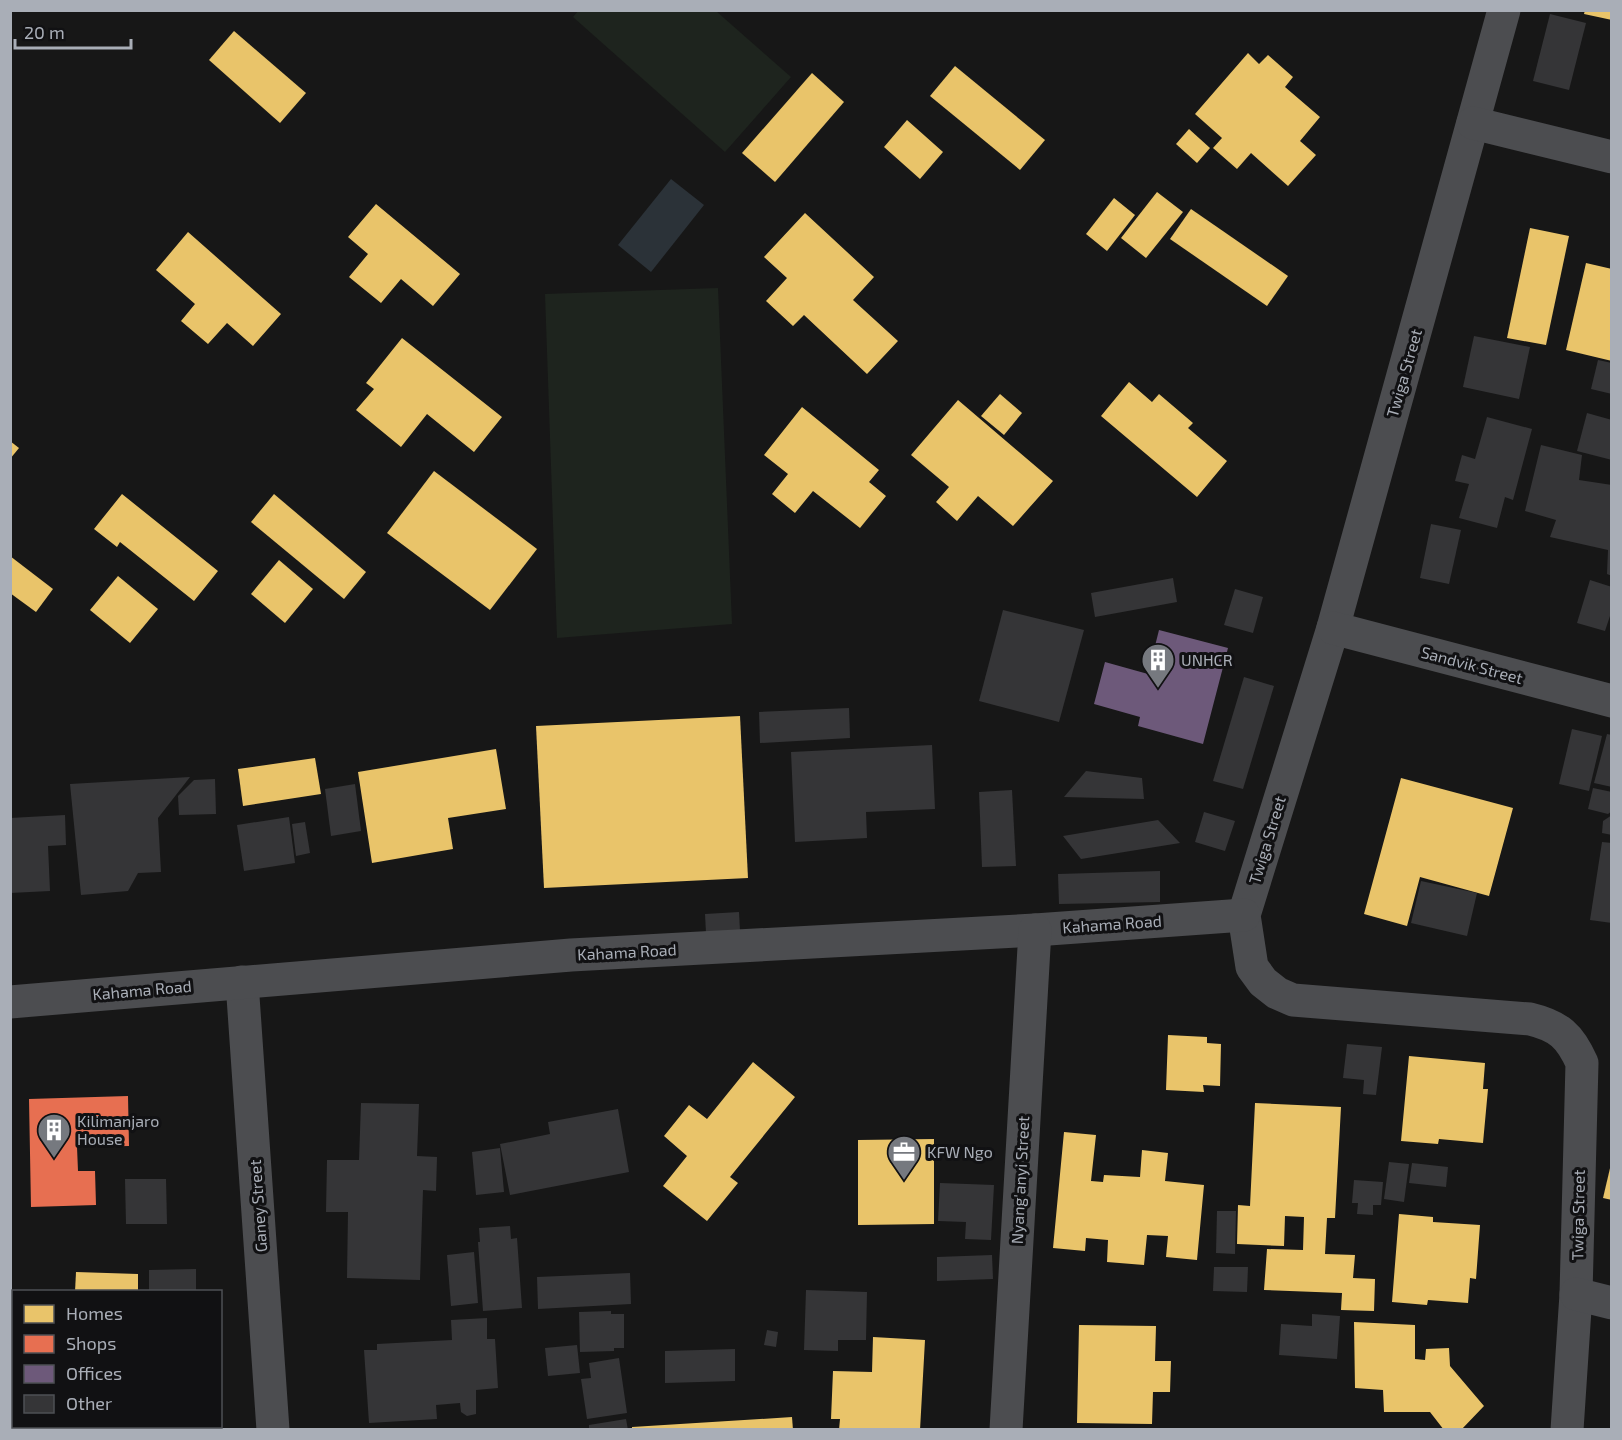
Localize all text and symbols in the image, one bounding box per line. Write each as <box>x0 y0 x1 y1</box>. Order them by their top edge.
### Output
scale bar <box>15 12 130 50</box>
text: 20 m <box>24 21 65 43</box>
street label: Twiga Street <box>1382 327 1425 419</box>
building icon: UNHCR <box>1140 642 1176 689</box>
street label: Sandvik Street <box>1419 642 1525 687</box>
place label: UNHCR <box>1181 650 1233 669</box>
street label: Twiga Street <box>1244 794 1289 886</box>
street label: Kahama Road <box>1062 911 1162 936</box>
street label: Kahama Road <box>577 939 677 964</box>
street label: Kahama Road <box>92 976 192 1003</box>
place label: Kilimanjaro House <box>77 1111 159 1148</box>
building icon: Kilimanjaro House <box>36 1112 72 1159</box>
street label: Nyang'anyi Street <box>1007 1115 1032 1245</box>
office icon: KFW Ngo <box>886 1134 922 1181</box>
place label: KFW Ngo <box>927 1142 993 1161</box>
street label: Ganey Street <box>245 1159 270 1253</box>
street label: Twiga Street <box>1567 1169 1588 1261</box>
legend <box>12 1290 222 1428</box>
text: Homes <box>66 1302 123 1324</box>
text: Shops <box>66 1332 116 1354</box>
text: Offices <box>66 1362 122 1384</box>
text: Other <box>66 1392 112 1414</box>

